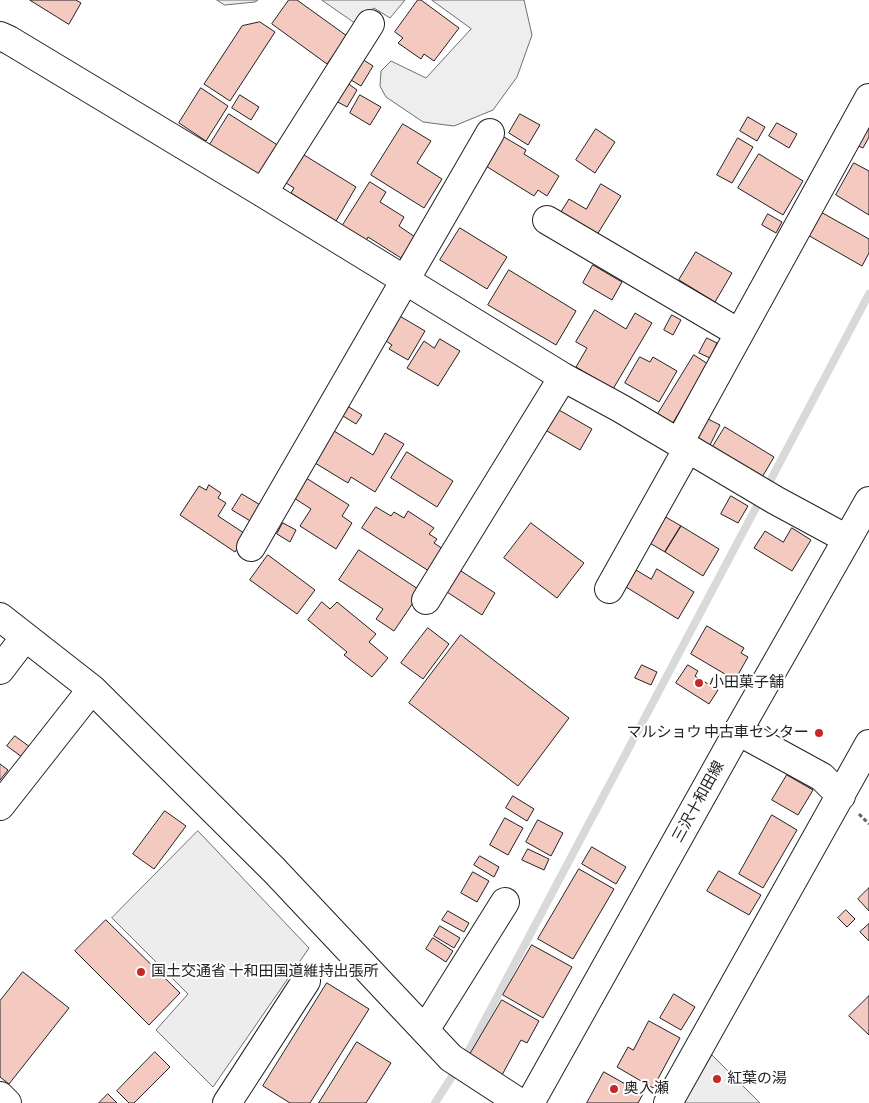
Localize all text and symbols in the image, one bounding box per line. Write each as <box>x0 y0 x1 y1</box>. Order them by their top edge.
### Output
place label: 小田菓子舗 <box>709 674 784 692</box>
marker: 小田菓子舗 <box>693 677 705 689</box>
place label: マルショウ 中古車センター <box>627 724 809 742</box>
marker: マルショウ 中古車センター <box>813 727 825 739</box>
street label: 三沢十和田線 <box>669 758 729 846</box>
place label: 国土交通省 十和田国道維持出張所 <box>151 963 378 981</box>
marker: 国土交通省 十和田国道維持出張所 <box>135 966 147 978</box>
place label: 紅葉の湯 <box>727 1070 787 1088</box>
marker: 紅葉の湯 <box>711 1073 723 1085</box>
place label: 奥入瀬 <box>624 1080 669 1098</box>
marker: 奥入瀬 <box>608 1083 620 1095</box>

